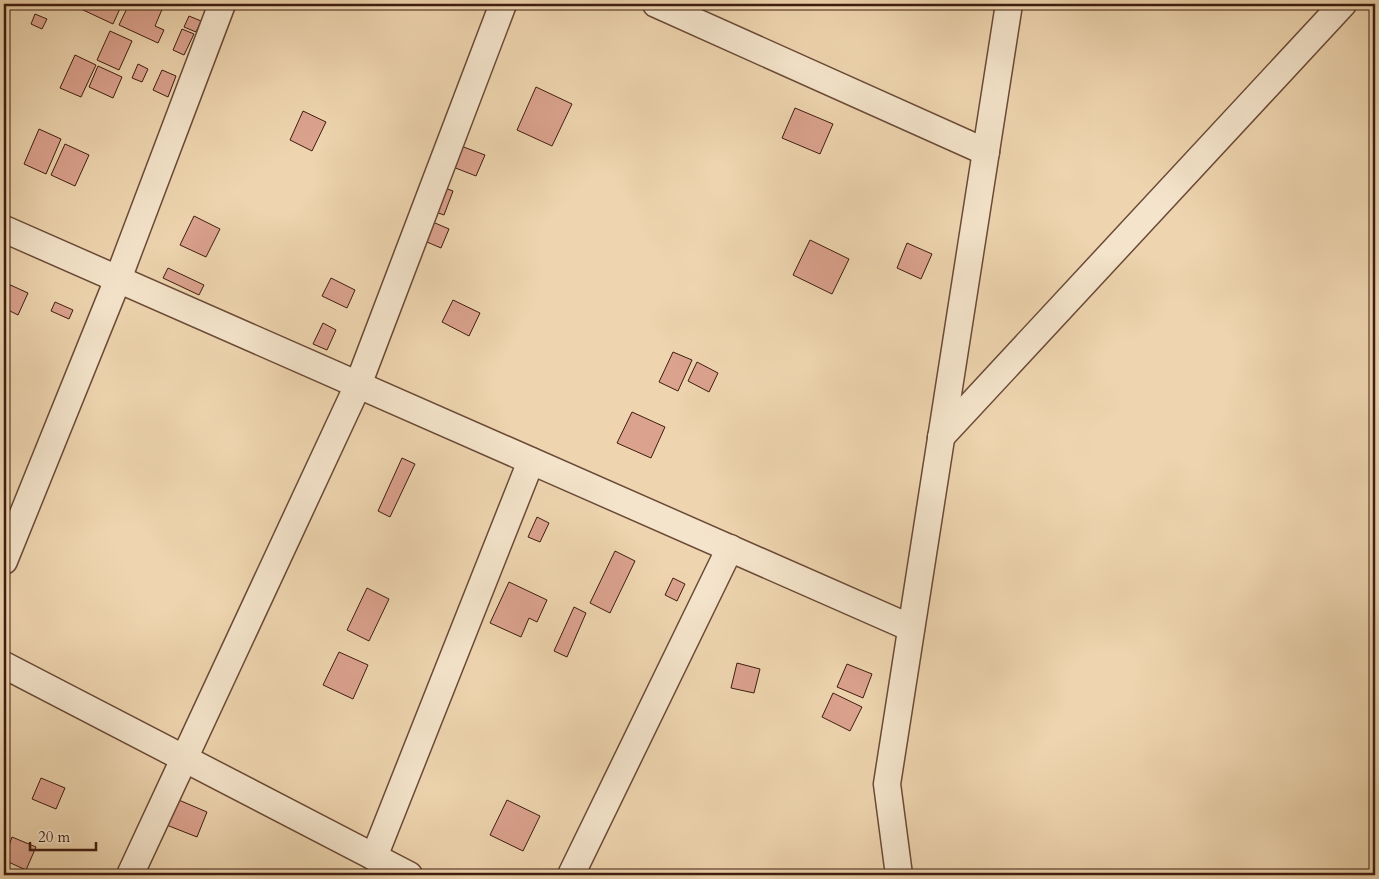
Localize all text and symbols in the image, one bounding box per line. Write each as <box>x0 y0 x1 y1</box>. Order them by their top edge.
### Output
scale bar <box>30 819 96 851</box>
text: 20 m <box>38 827 70 847</box>

